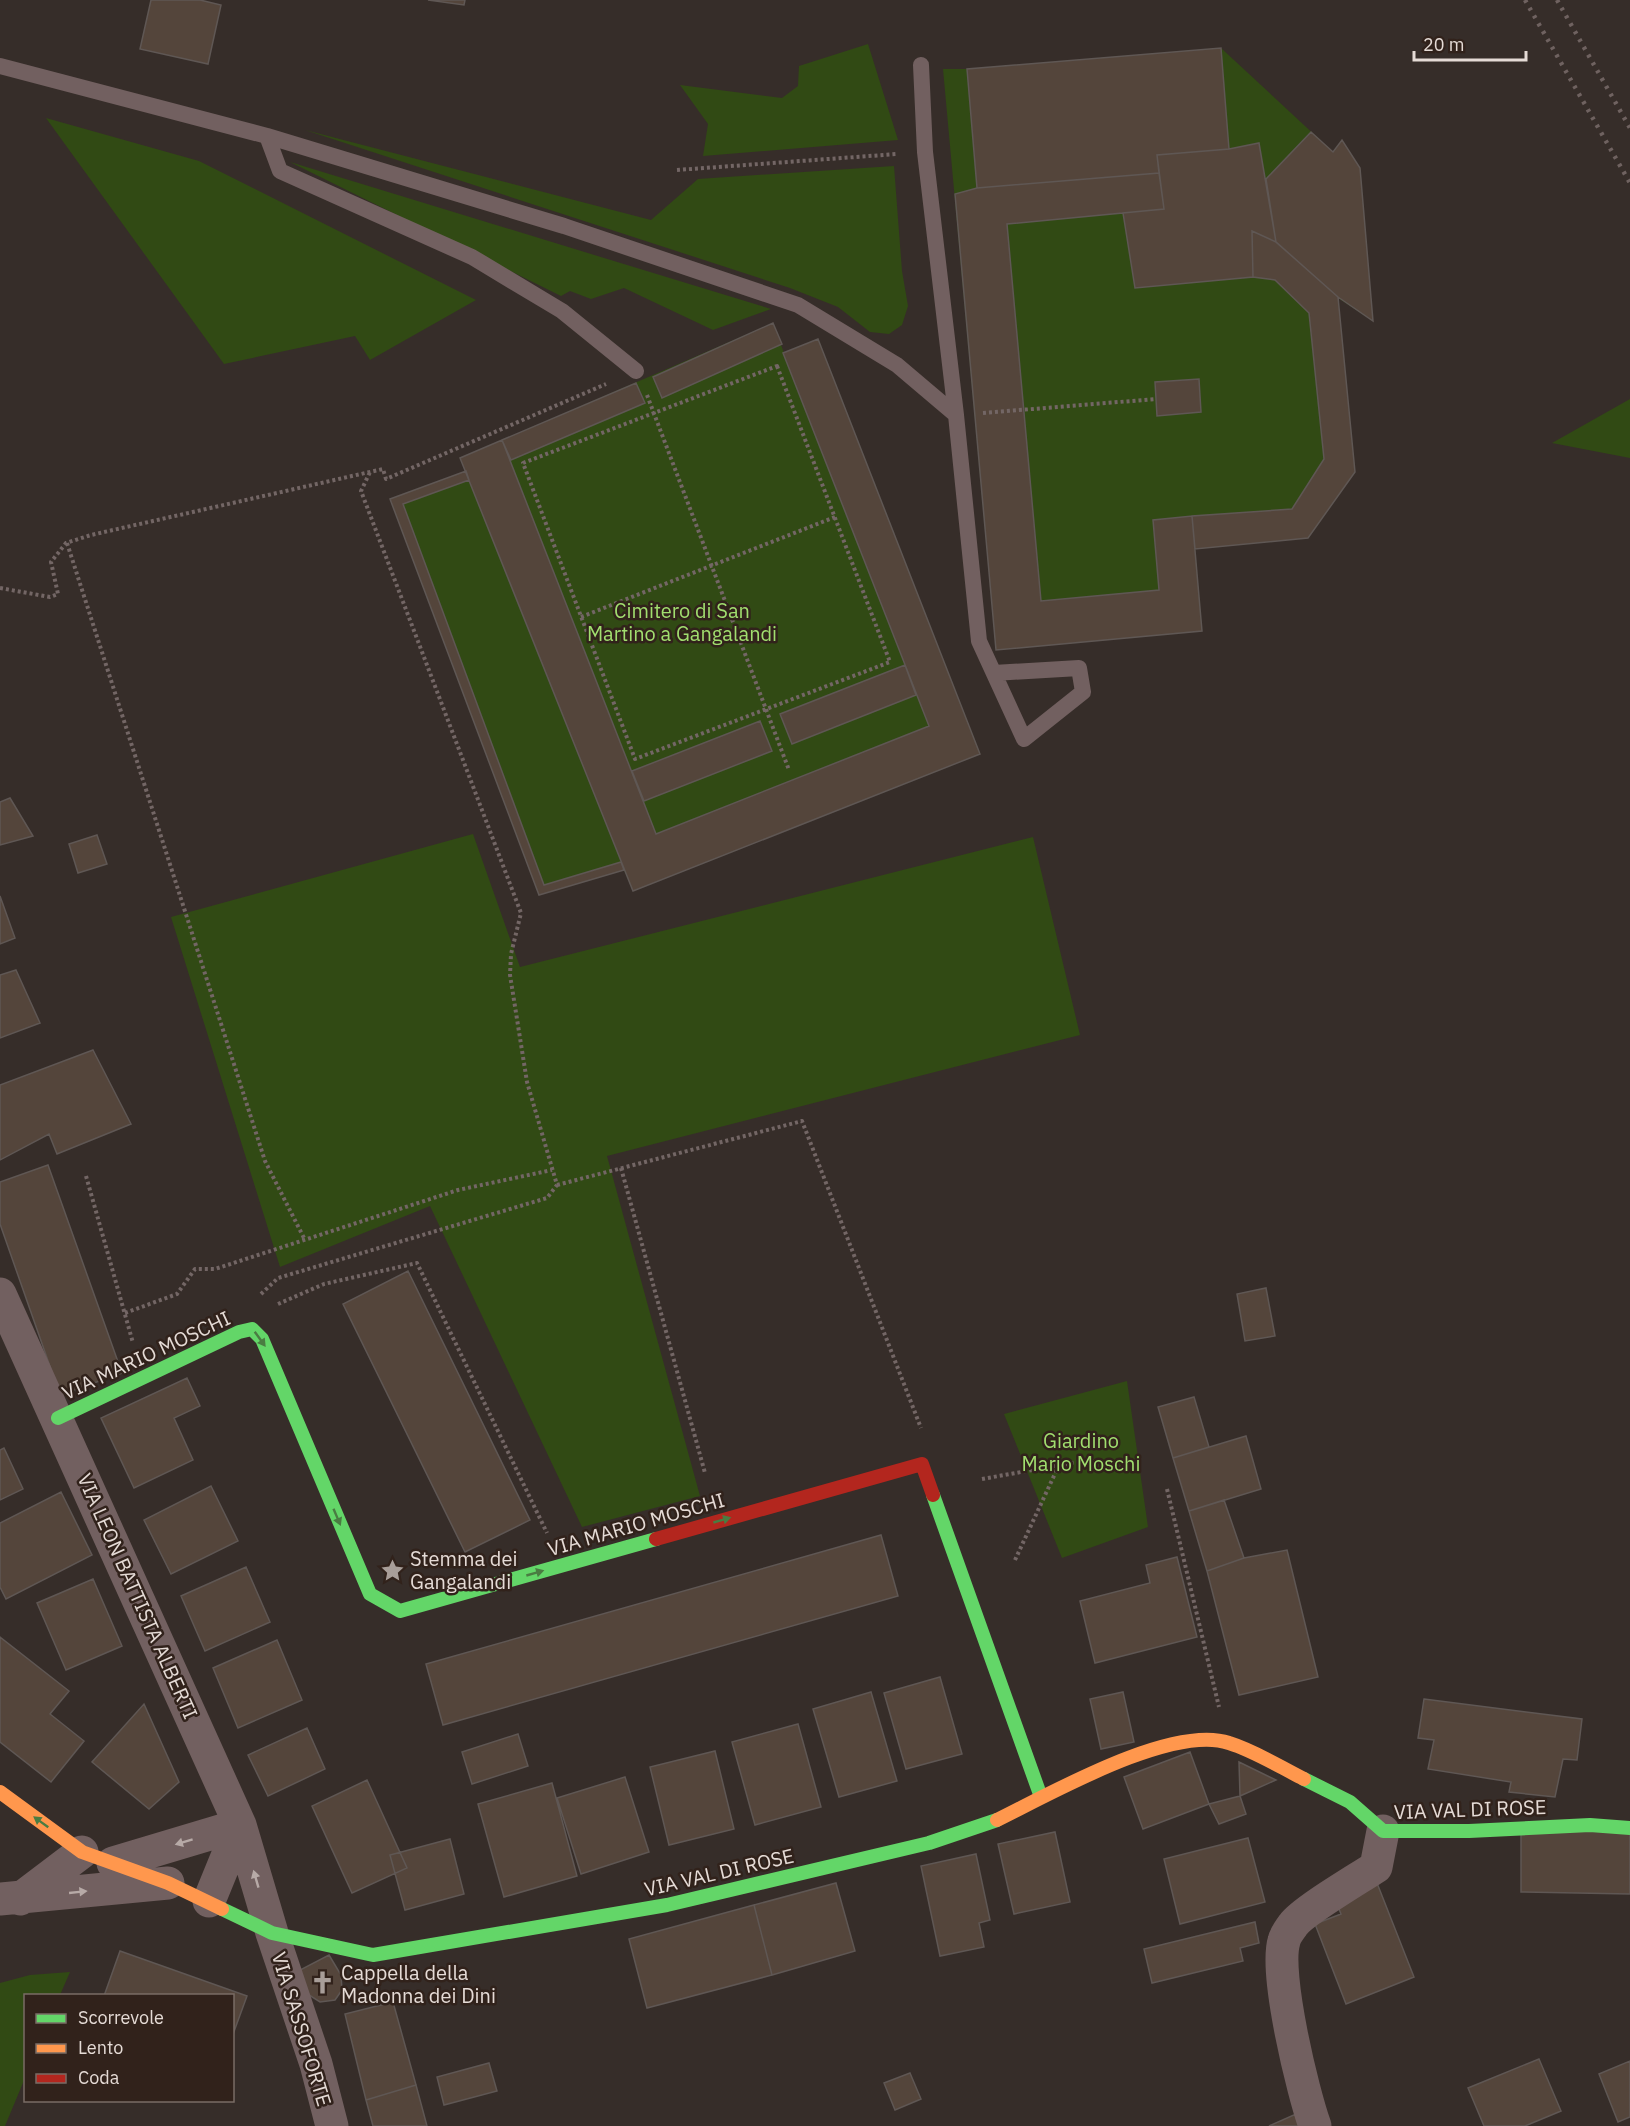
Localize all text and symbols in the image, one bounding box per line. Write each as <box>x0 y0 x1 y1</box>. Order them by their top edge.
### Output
scale bar <box>1414 24 1526 62</box>
text: 20 m <box>1423 33 1465 56</box>
park label: Cimitero di San Martino a Gangalandi <box>587 597 777 647</box>
street label: VIA MARIO MOSCHI <box>57 1304 235 1406</box>
one-way arrow <box>254 1331 266 1347</box>
park label: Giardino Mario Moschi <box>1022 1427 1140 1477</box>
street label: VIA LEON BATTISTA ALBERTI <box>72 1469 204 1723</box>
street label: VIA MARIO MOSCHI <box>544 1486 728 1562</box>
one-way arrow <box>332 1509 342 1527</box>
one-way arrow <box>713 1515 731 1524</box>
place label: Stemma dei Gangalandi <box>410 1545 517 1595</box>
place icon: Stemma dei Gangalandi <box>379 1557 405 1583</box>
one-way arrow <box>526 1568 544 1577</box>
street label: VIA VAL DI ROSE <box>1393 1793 1547 1825</box>
one-way arrow <box>34 1816 50 1828</box>
one-way arrow <box>175 1838 193 1847</box>
street label: VIA VAL DI ROSE <box>642 1842 796 1902</box>
one-way arrow <box>251 1870 260 1888</box>
one-way arrow <box>69 1888 88 1897</box>
street label: VIA SASSOFORTE <box>266 1949 338 2109</box>
place label: Cappella della Madonna dei Dini <box>341 1959 496 2009</box>
church icon: Cappella della Madonna dei Dini <box>310 1970 336 1996</box>
legend <box>24 1994 234 2102</box>
text: Scorrevole <box>78 2006 164 2029</box>
text: Lento <box>78 2036 123 2059</box>
text: Coda <box>78 2066 120 2089</box>

